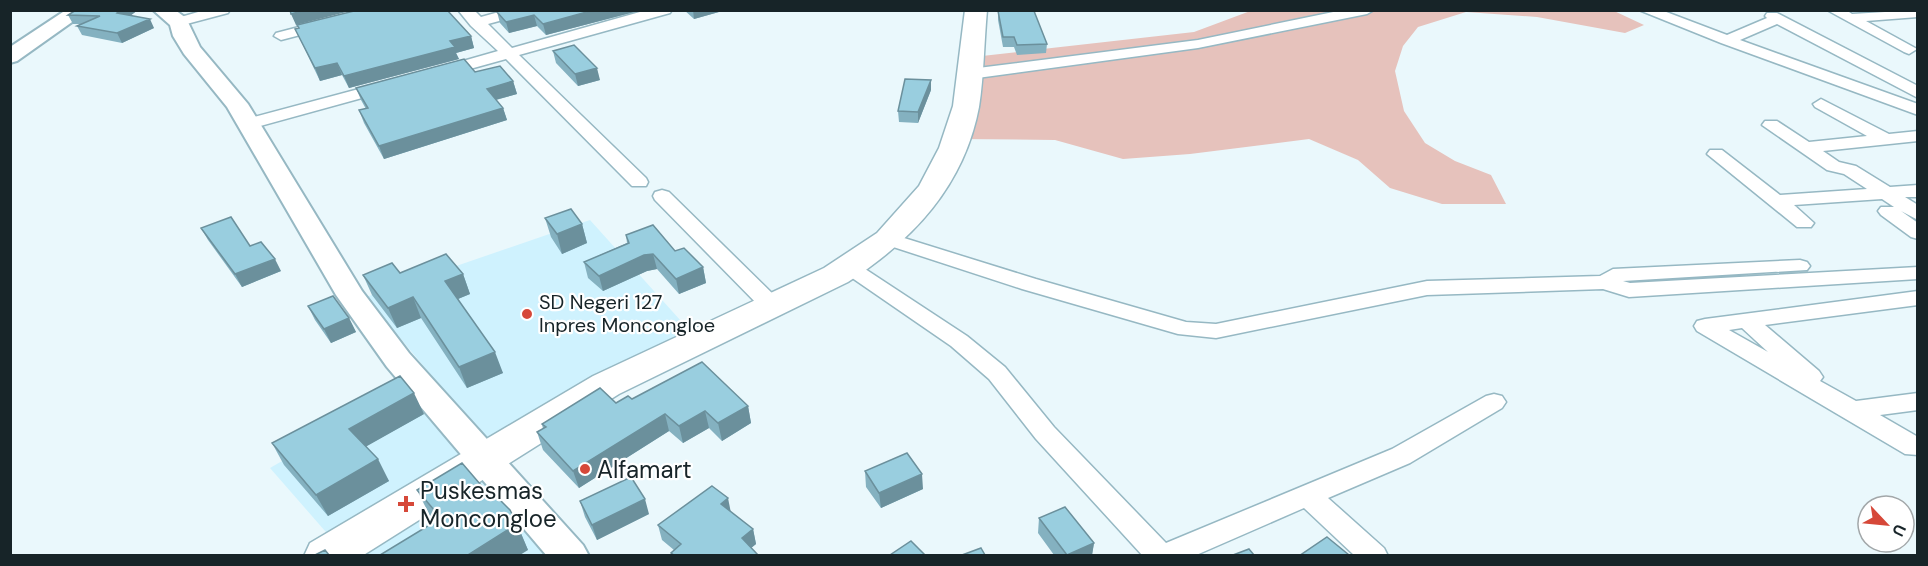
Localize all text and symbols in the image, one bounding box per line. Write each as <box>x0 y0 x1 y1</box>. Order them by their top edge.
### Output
place label: SD Negeri 127 Inpres Moncongloe <box>539 289 715 338</box>
marker: SD Negeri 127 Inpres Moncongloe <box>520 307 534 321</box>
place label: Alfamart <box>597 454 692 485</box>
marker: Alfamart <box>578 462 592 476</box>
place label: Puskesmas Moncongloe <box>420 475 557 534</box>
north arrow <box>1856 494 1916 554</box>
marker: Puskesmas Moncongloe <box>397 495 415 513</box>
text: U <box>1887 521 1911 540</box>

